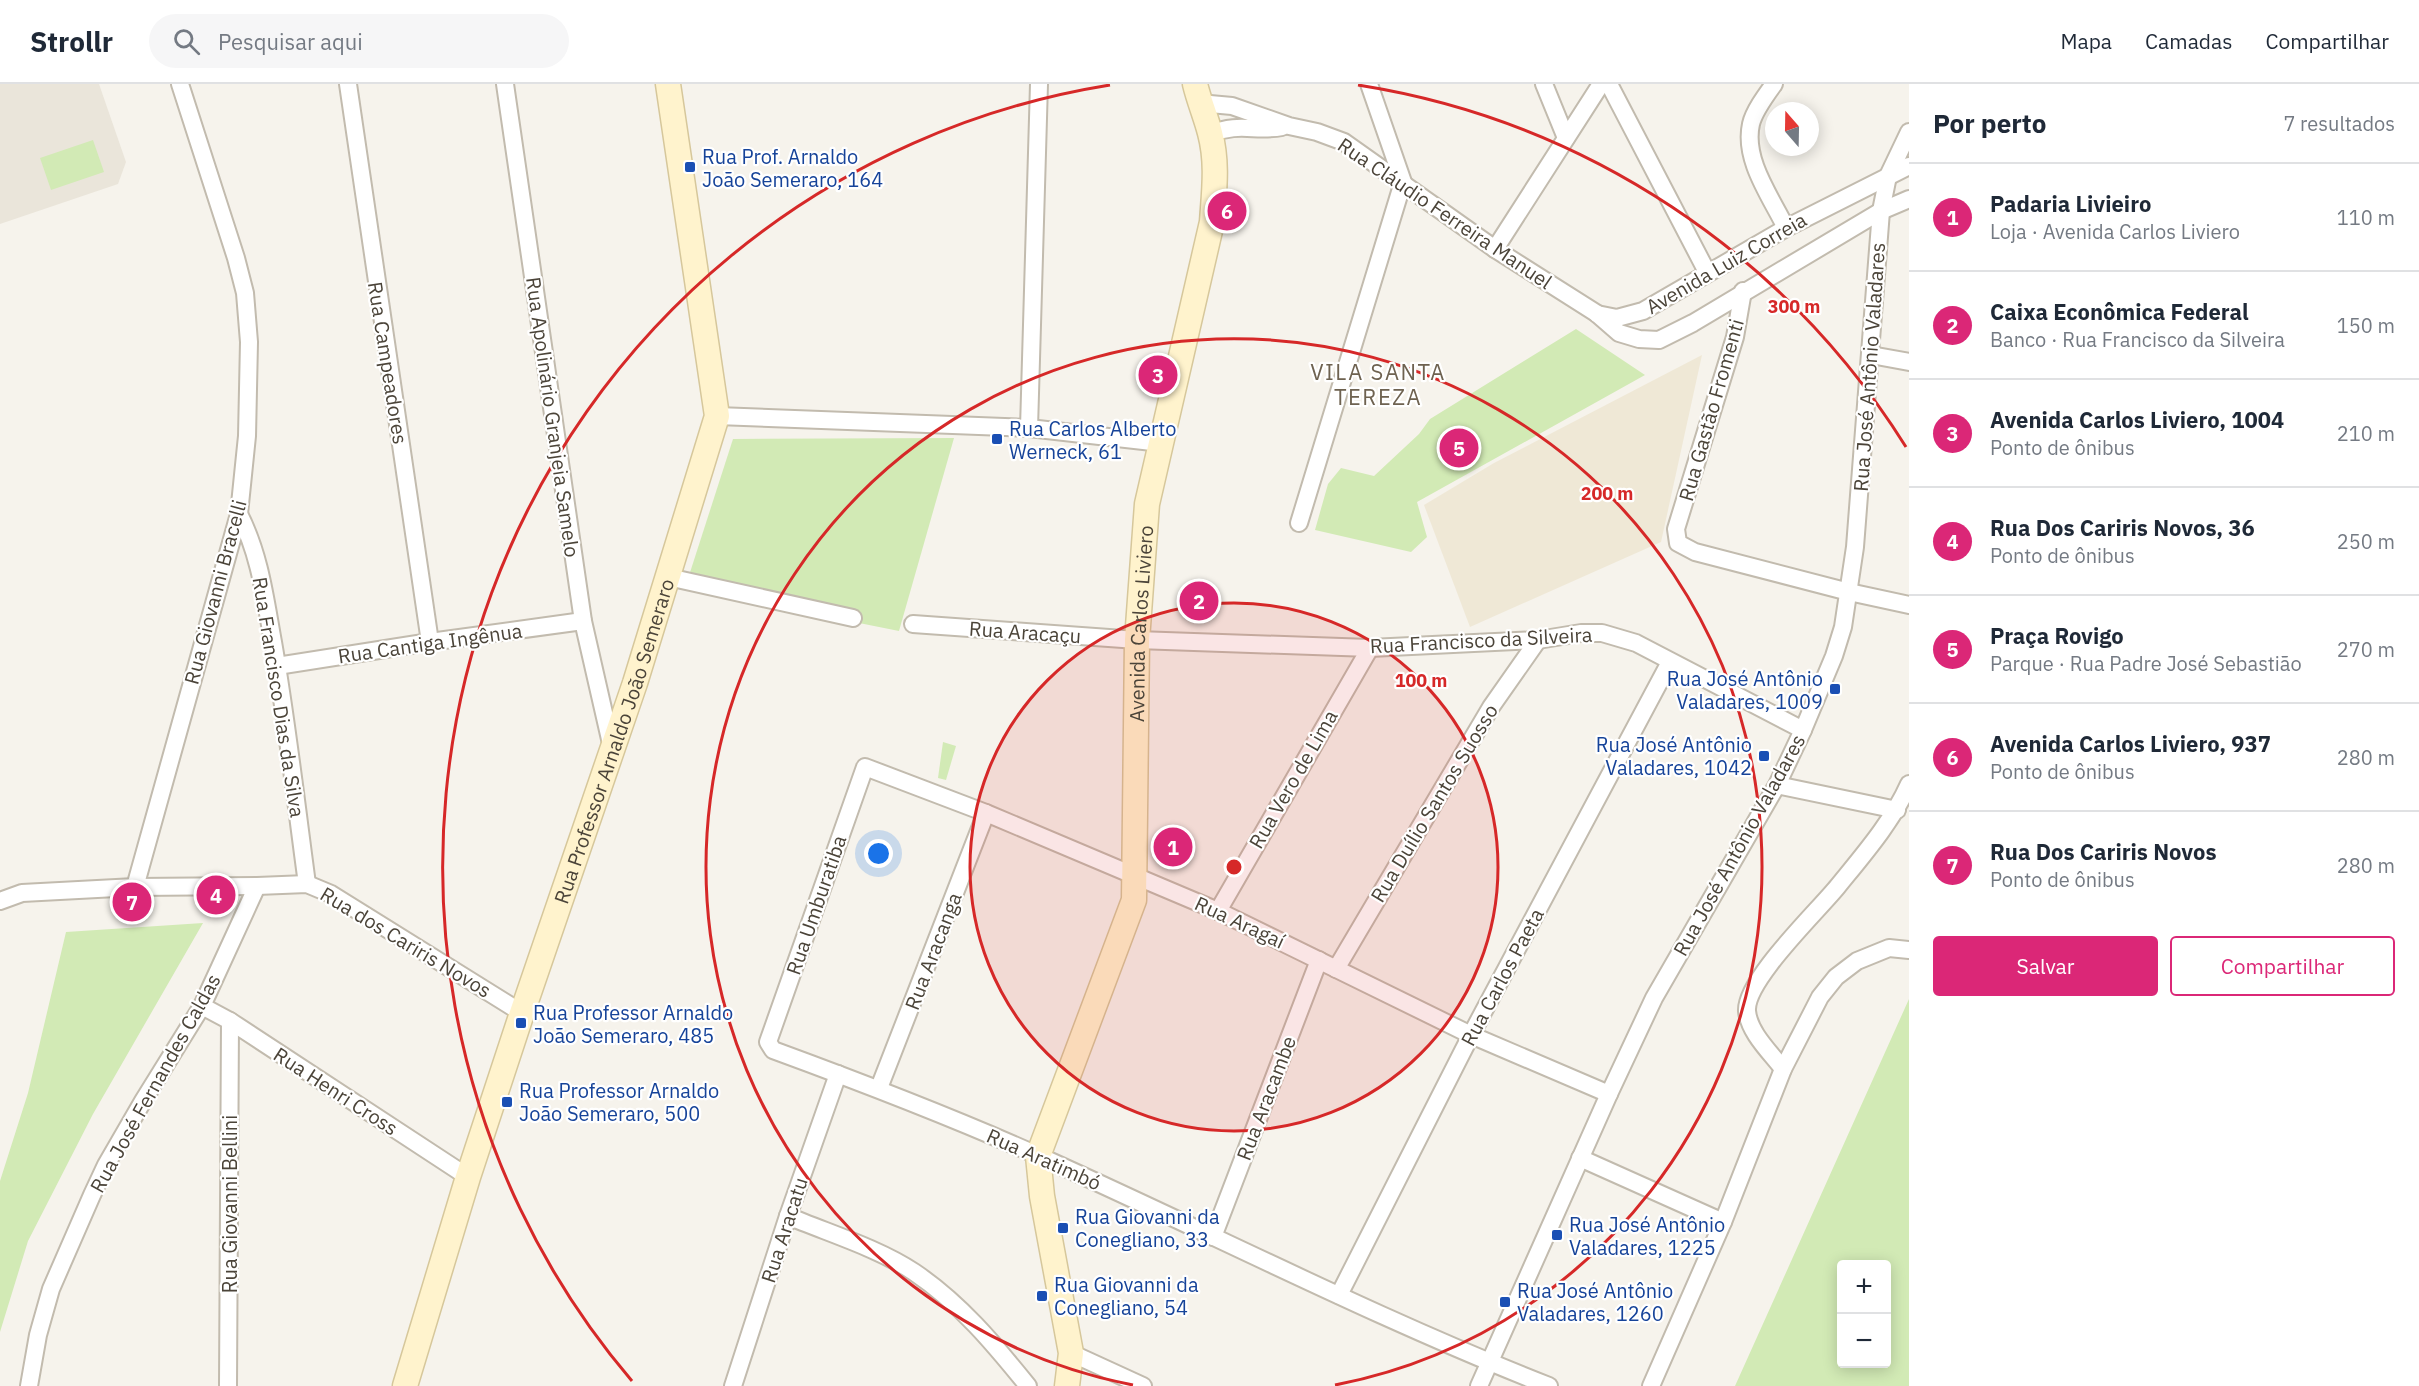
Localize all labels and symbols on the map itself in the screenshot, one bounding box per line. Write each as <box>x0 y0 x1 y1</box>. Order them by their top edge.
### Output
north arrow <box>1765 102 1819 156</box>
street label: Rua Cláudio Ferreira Manuel <box>1333 131 1557 295</box>
place label: Rua Prof. Arnaldo João Semeraro, 164 <box>702 143 883 193</box>
marker: Rua Prof. Arnaldo João Semeraro, 164 <box>683 160 697 174</box>
pin: 6 <box>1208 188 1246 234</box>
street label: Avenida Luiz Correia <box>1641 206 1812 320</box>
street label: Rua José Antônio Valadares <box>1847 242 1891 492</box>
street label: Rua Apolinário Granjeia Samelo <box>520 275 586 559</box>
street label: Rua Campeadores <box>362 280 414 446</box>
text: 300 m <box>1768 295 1820 318</box>
street label: Rua Gastão Fromenti <box>1672 316 1750 504</box>
pin: 3 <box>1138 352 1178 398</box>
district label: VILA SANTA TEREZA <box>1310 357 1446 411</box>
place label: Rua Carlos Alberto Werneck, 61 <box>1009 415 1177 465</box>
pin: 5 <box>1440 426 1478 470</box>
marker: Rua Carlos Alberto Werneck, 61 <box>990 432 1004 446</box>
text: 200 m <box>1581 482 1633 505</box>
street label: Rua Giovanni Bracelli <box>177 497 253 687</box>
street label: Avenida Carlos Liviero <box>1123 524 1159 722</box>
street label: Rua Francisco Dias da Silva <box>247 575 311 819</box>
street label: Rua Professor Arnaldo João Semeraro <box>547 575 680 907</box>
pin: 2 <box>1180 578 1218 624</box>
street label: Rua Aracaçu <box>968 615 1082 649</box>
street label: Rua Cantiga Ingênua <box>336 617 524 669</box>
street label: Rua Francisco da Silveira <box>1369 621 1593 659</box>
place label: Rua José Antônio Valadares, 1009 <box>1667 665 1823 715</box>
text: 100 m <box>1395 669 1447 692</box>
marker: Rua José Antônio Valadares, 1009 <box>1828 682 1842 696</box>
street label: Rua Duílio Santos Suosso <box>1364 699 1504 907</box>
street label: Rua Vero de Lima <box>1242 705 1344 853</box>
street label: Rua José Antônio Valadares <box>1667 729 1811 961</box>
place label: Rua José Antônio Valadares, 1042 <box>1596 731 1752 781</box>
marker: Rua José Antônio Valadares, 1042 <box>1757 749 1771 763</box>
pin: 1 <box>1154 824 1192 870</box>
street label: Rua Umburatiba <box>780 831 853 978</box>
your location <box>864 839 893 868</box>
centre of rings <box>1224 857 1244 877</box>
pin: 4 <box>196 872 236 918</box>
pin: 7 <box>112 880 152 924</box>
street label: Rua dos Cariris Novos <box>316 880 496 1004</box>
street label: Rua Aracanga <box>898 888 968 1014</box>
street label: Rua Aragaí <box>1191 889 1289 955</box>
street label: Rua Carlos Paeta <box>1454 903 1550 1051</box>
street label: Rua José Fernandes Caldas <box>83 969 227 1197</box>
place label: Rua Professor Arnaldo João Semeraro, 485 <box>533 999 733 1049</box>
marker: Rua Professor Arnaldo João Semeraro, 485 <box>514 1016 528 1030</box>
street label: Rua Aracambe <box>1230 1032 1302 1164</box>
street label: Rua Henri Cross <box>269 1041 403 1141</box>
place label: Rua Professor Arnaldo João Semeraro, 500 <box>519 1077 719 1127</box>
marker: Rua Professor Arnaldo João Semeraro, 500 <box>500 1095 514 1109</box>
street label: Rua Giovanni Bellini <box>216 1115 243 1293</box>
street label: Rua Aratimbó <box>983 1122 1105 1196</box>
street label: Rua Aracatu <box>754 1174 814 1286</box>
place label: Rua Giovanni da Conegliano, 33 <box>1075 1203 1220 1253</box>
place label: Rua José Antônio Valadares, 1225 <box>1569 1211 1725 1261</box>
marker: Rua Giovanni da Conegliano, 33 <box>1056 1221 1070 1235</box>
marker: Rua José Antônio Valadares, 1225 <box>1550 1228 1564 1242</box>
place label: Rua Giovanni da Conegliano, 54 <box>1054 1271 1199 1321</box>
place label: Rua José Antônio Valadares, 1260 <box>1517 1277 1673 1327</box>
marker: Rua Giovanni da Conegliano, 54 <box>1035 1289 1049 1303</box>
marker: Rua José Antônio Valadares, 1260 <box>1498 1295 1512 1309</box>

